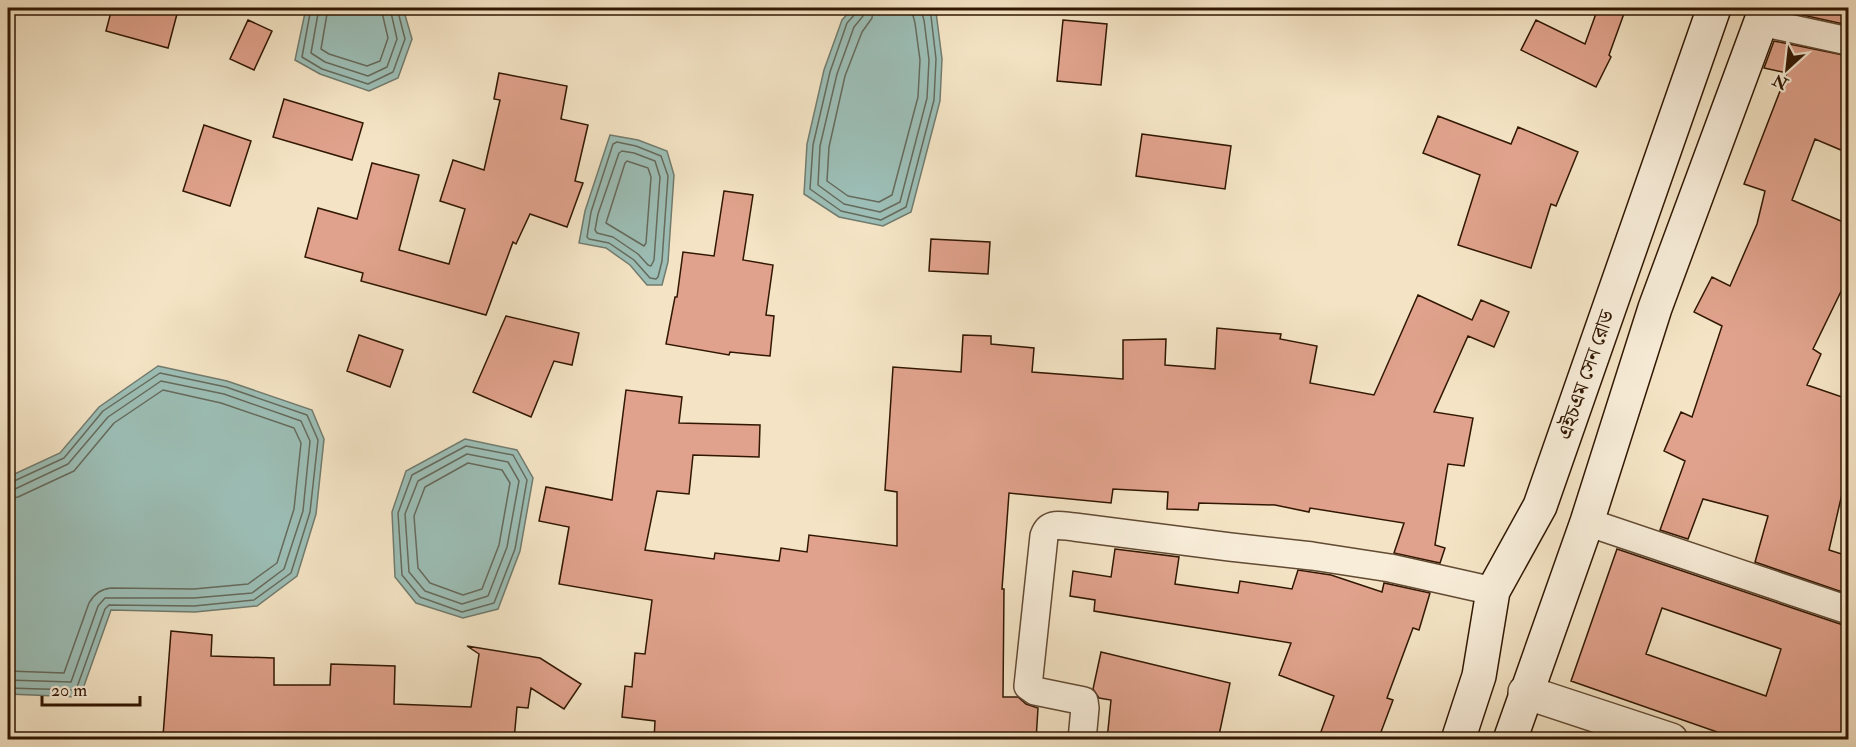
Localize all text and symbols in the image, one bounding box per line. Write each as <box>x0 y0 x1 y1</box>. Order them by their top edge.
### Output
north arrow <box>1757 39 1817 99</box>
text: N <box>1769 69 1792 94</box>
street label: এইচএম সেন রোড <box>1551 306 1621 443</box>
scale bar <box>42 669 140 707</box>
text: 20 m <box>51 679 87 702</box>

